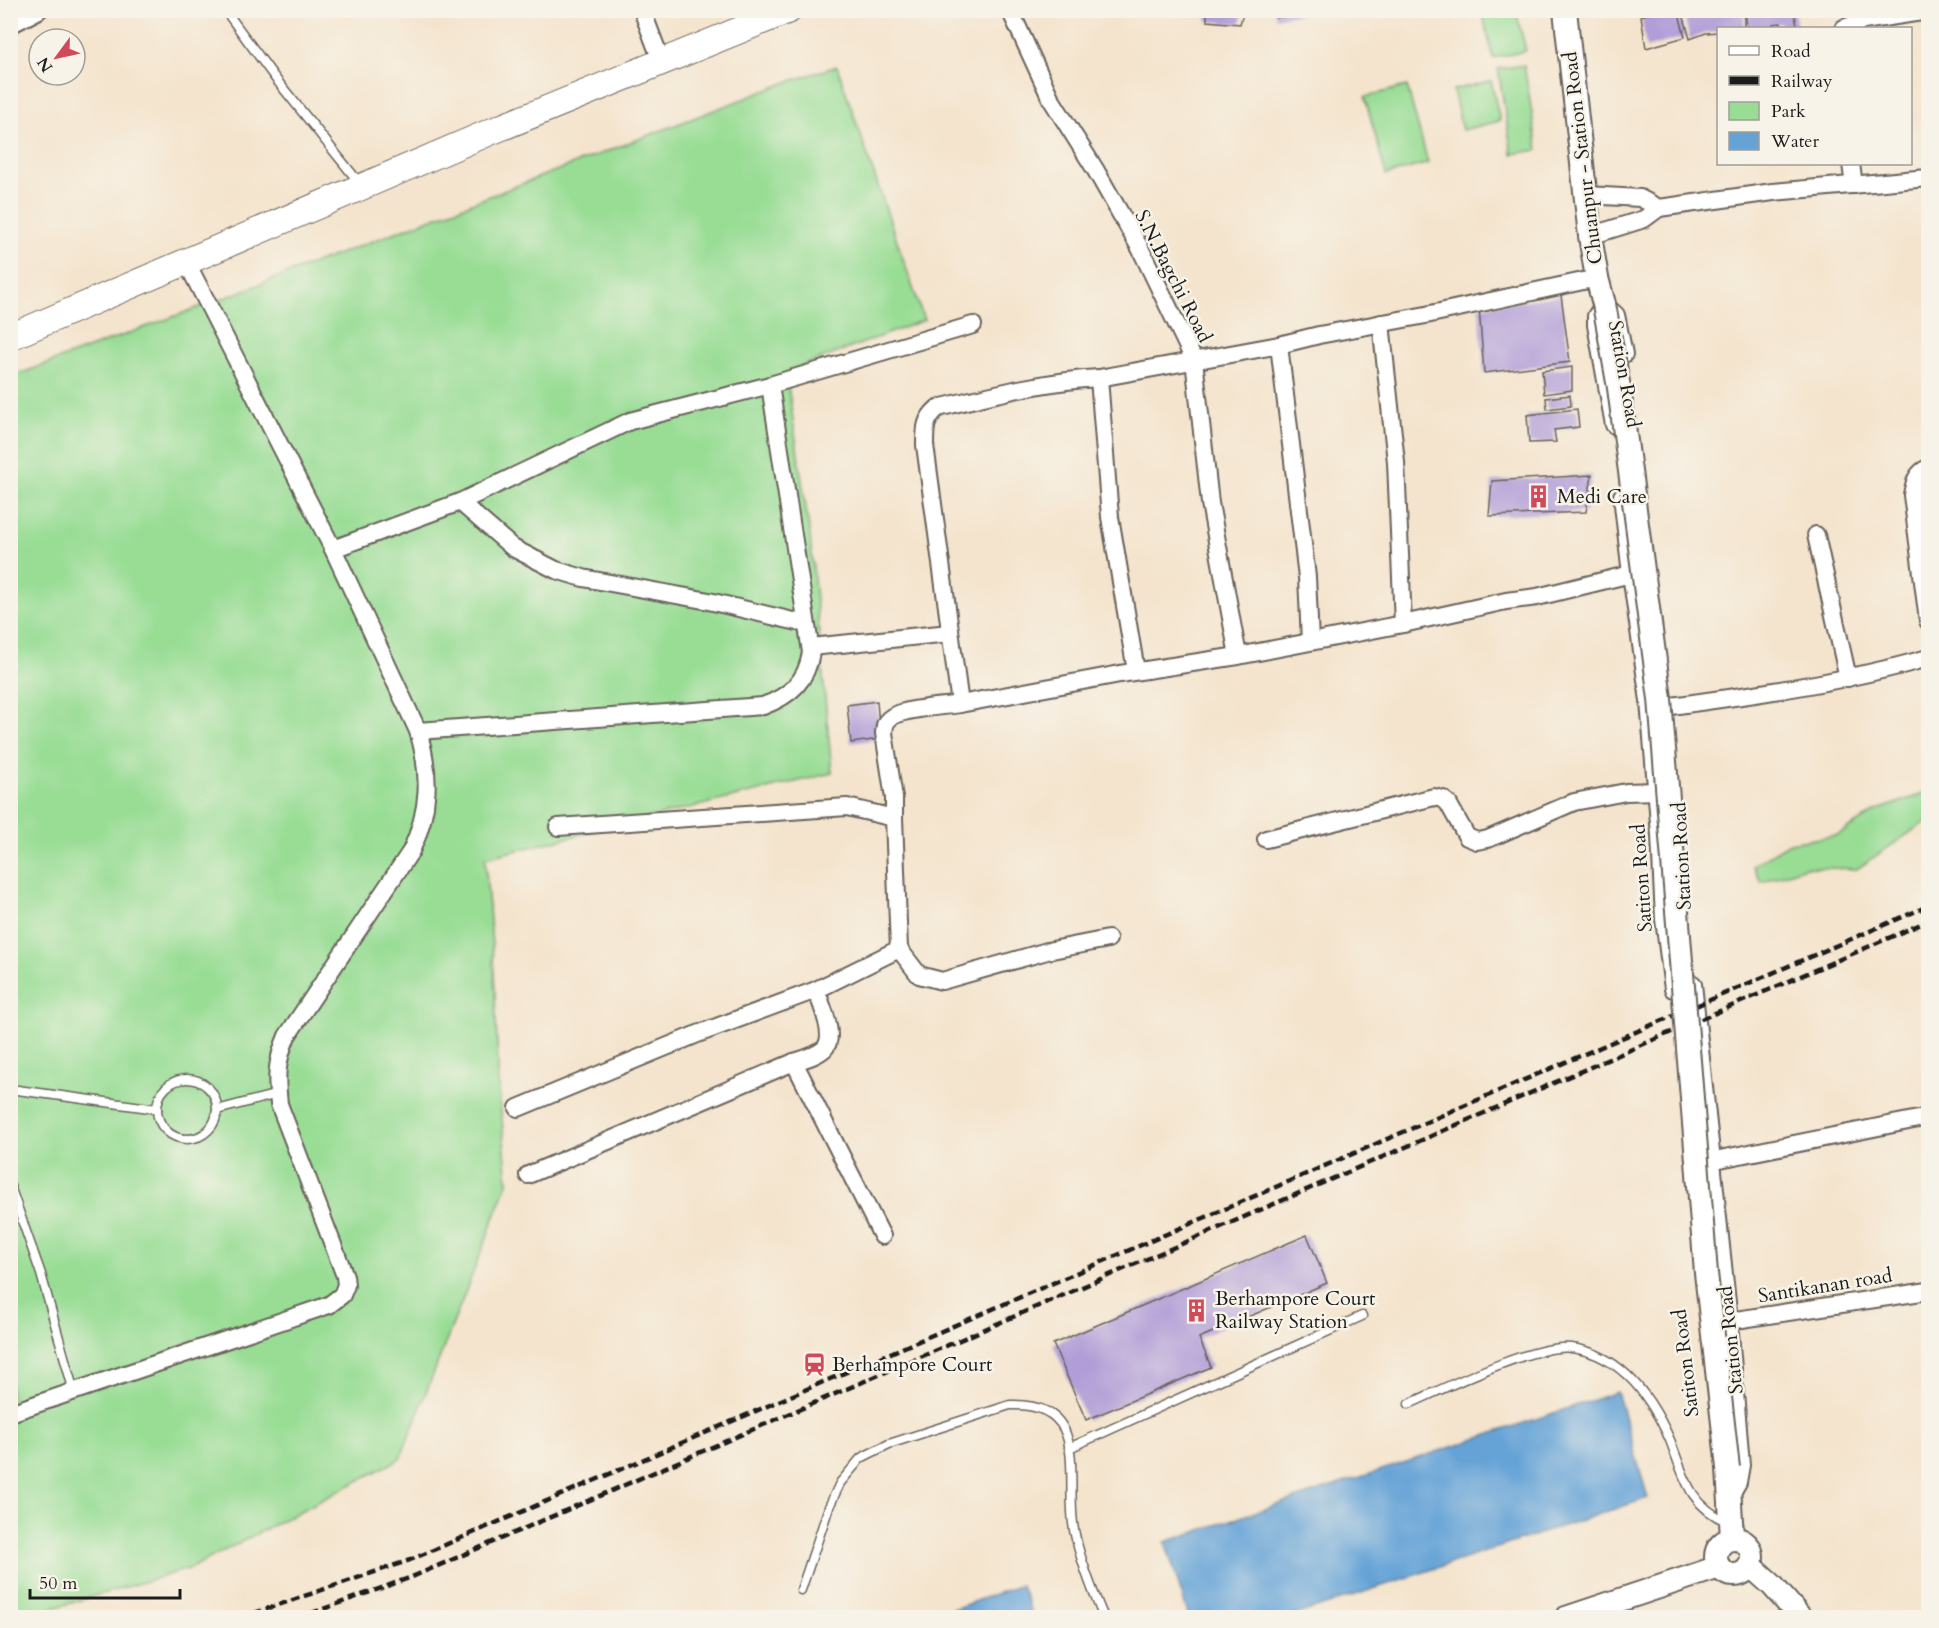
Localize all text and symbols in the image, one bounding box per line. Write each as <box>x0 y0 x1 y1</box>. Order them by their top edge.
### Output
north arrow <box>27 27 87 87</box>
legend <box>1717 27 1912 165</box>
text: Road <box>1771 39 1811 64</box>
street label: Chuanpur - Station Road <box>1556 50 1609 266</box>
text: N <box>32 53 58 76</box>
text: Railway <box>1771 69 1833 94</box>
text: Park <box>1771 99 1806 124</box>
text: Water <box>1770 129 1820 154</box>
street label: S.N.Bagchi Road <box>1128 205 1219 348</box>
street label: Station Road <box>1602 318 1647 430</box>
building icon: Medi Care <box>1526 483 1552 509</box>
place label: Medi Care <box>1557 483 1647 510</box>
street label: Station Road <box>1665 801 1698 911</box>
street label: Satiton Road <box>1624 823 1659 933</box>
street label: Santikanan road <box>1756 1262 1894 1309</box>
street label: Station Road <box>1711 1284 1750 1395</box>
place label: Berhampore Court Railway Station <box>1215 1285 1376 1335</box>
building icon: Berhampore Court Railway Station <box>1184 1297 1210 1323</box>
street label: Satiton Road <box>1665 1307 1706 1418</box>
station icon: Berhampore Court <box>801 1351 827 1377</box>
place label: Berhampore Court <box>832 1351 993 1378</box>
scale bar <box>30 1562 180 1600</box>
text: 50 m <box>39 1571 78 1596</box>

